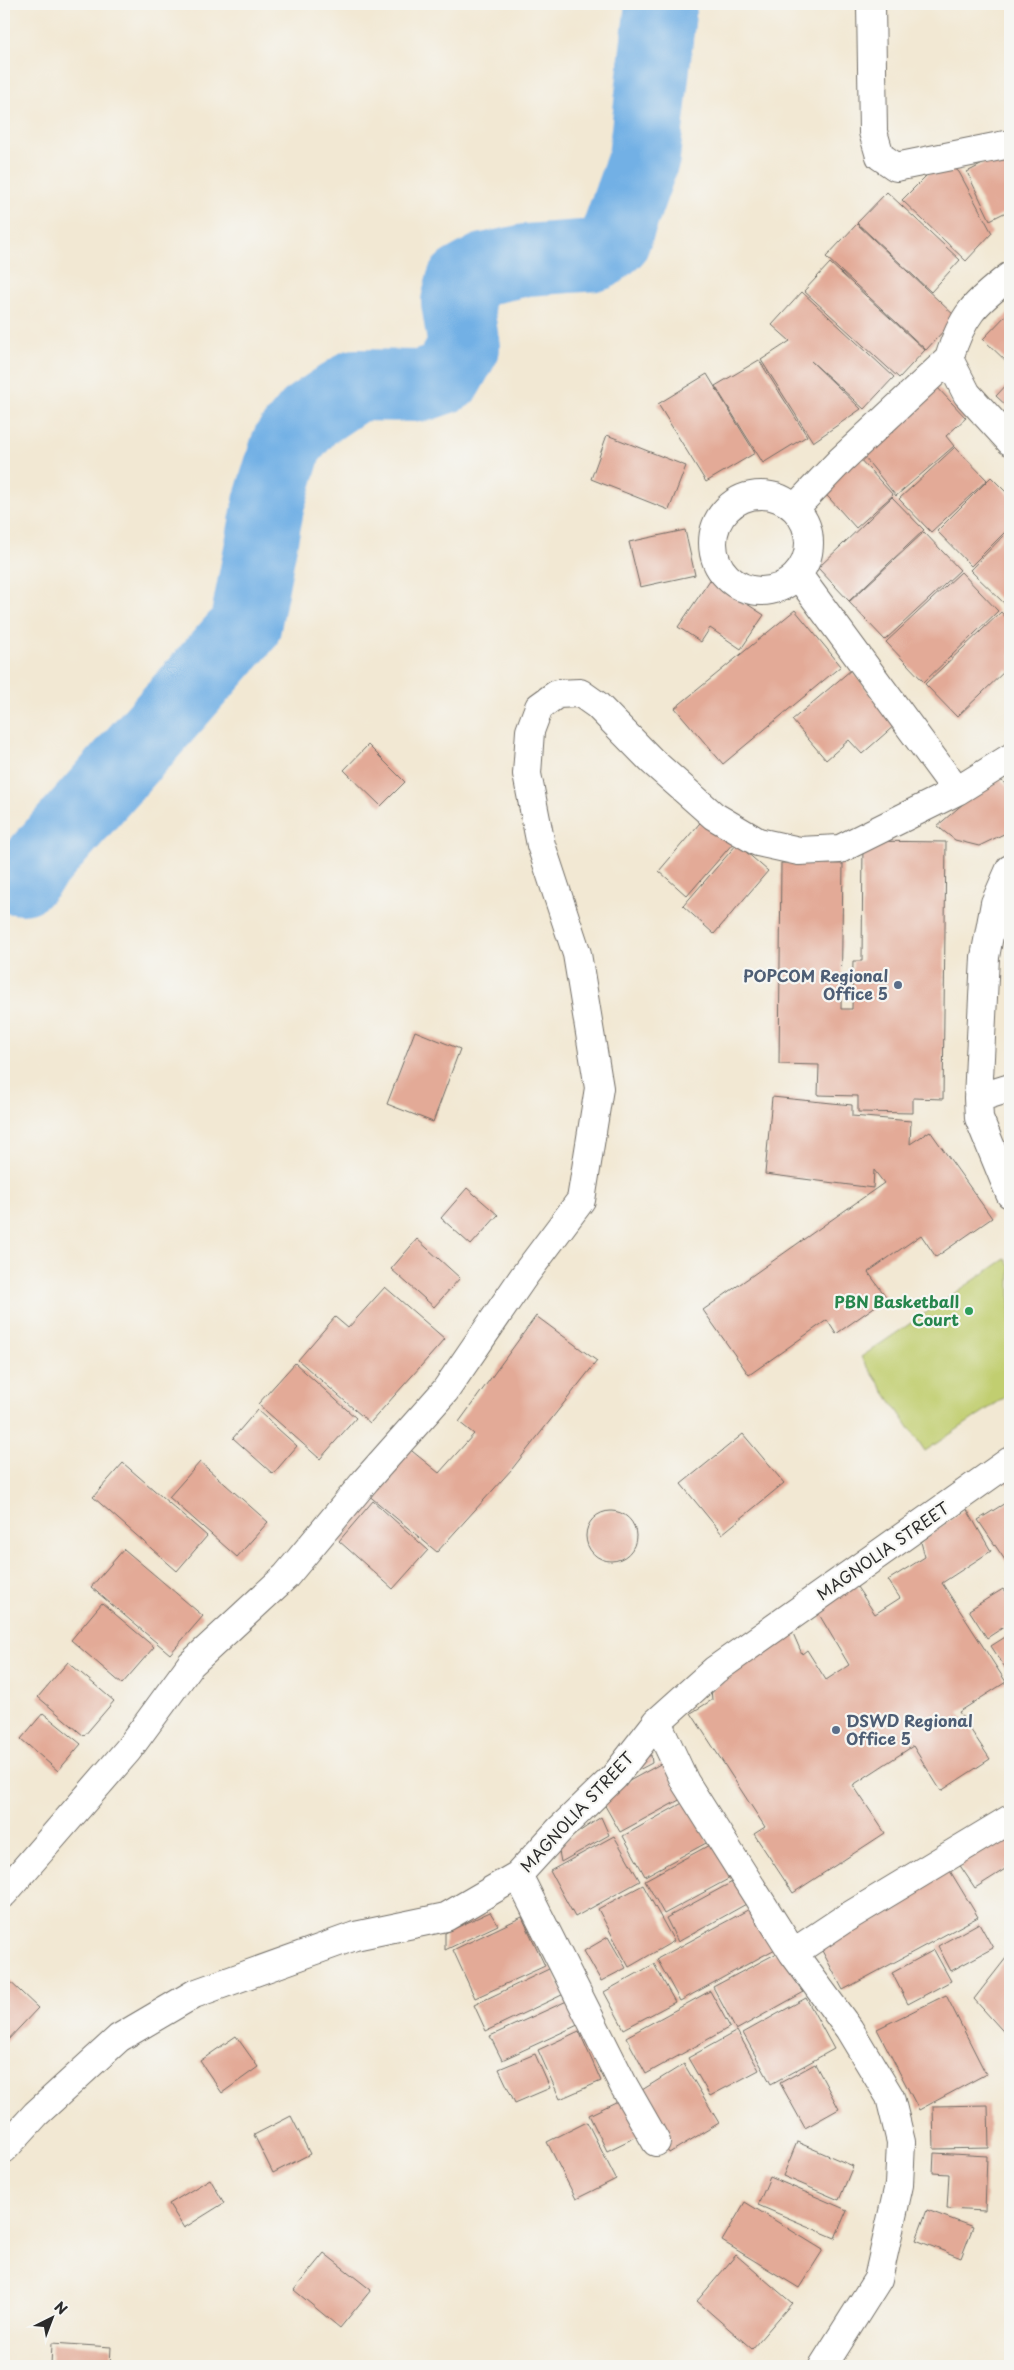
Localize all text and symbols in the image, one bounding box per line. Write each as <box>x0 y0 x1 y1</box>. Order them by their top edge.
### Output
place label: POPCOM Regional Office 5 <box>743 963 888 1005</box>
marker: POPCOM Regional Office 5 <box>892 979 904 991</box>
place label: PBN Basketball Court <box>834 1289 959 1331</box>
marker: PBN Basketball Court <box>963 1305 975 1317</box>
street label: MAGNOLIA STREET <box>811 1495 954 1605</box>
place label: DSWD Regional Office 5 <box>846 1708 973 1750</box>
marker: DSWD Regional Office 5 <box>830 1724 842 1736</box>
street label: MAGNOLIA STREET <box>514 1746 639 1877</box>
north arrow <box>28 2292 78 2342</box>
text: N <box>50 2296 72 2319</box>

